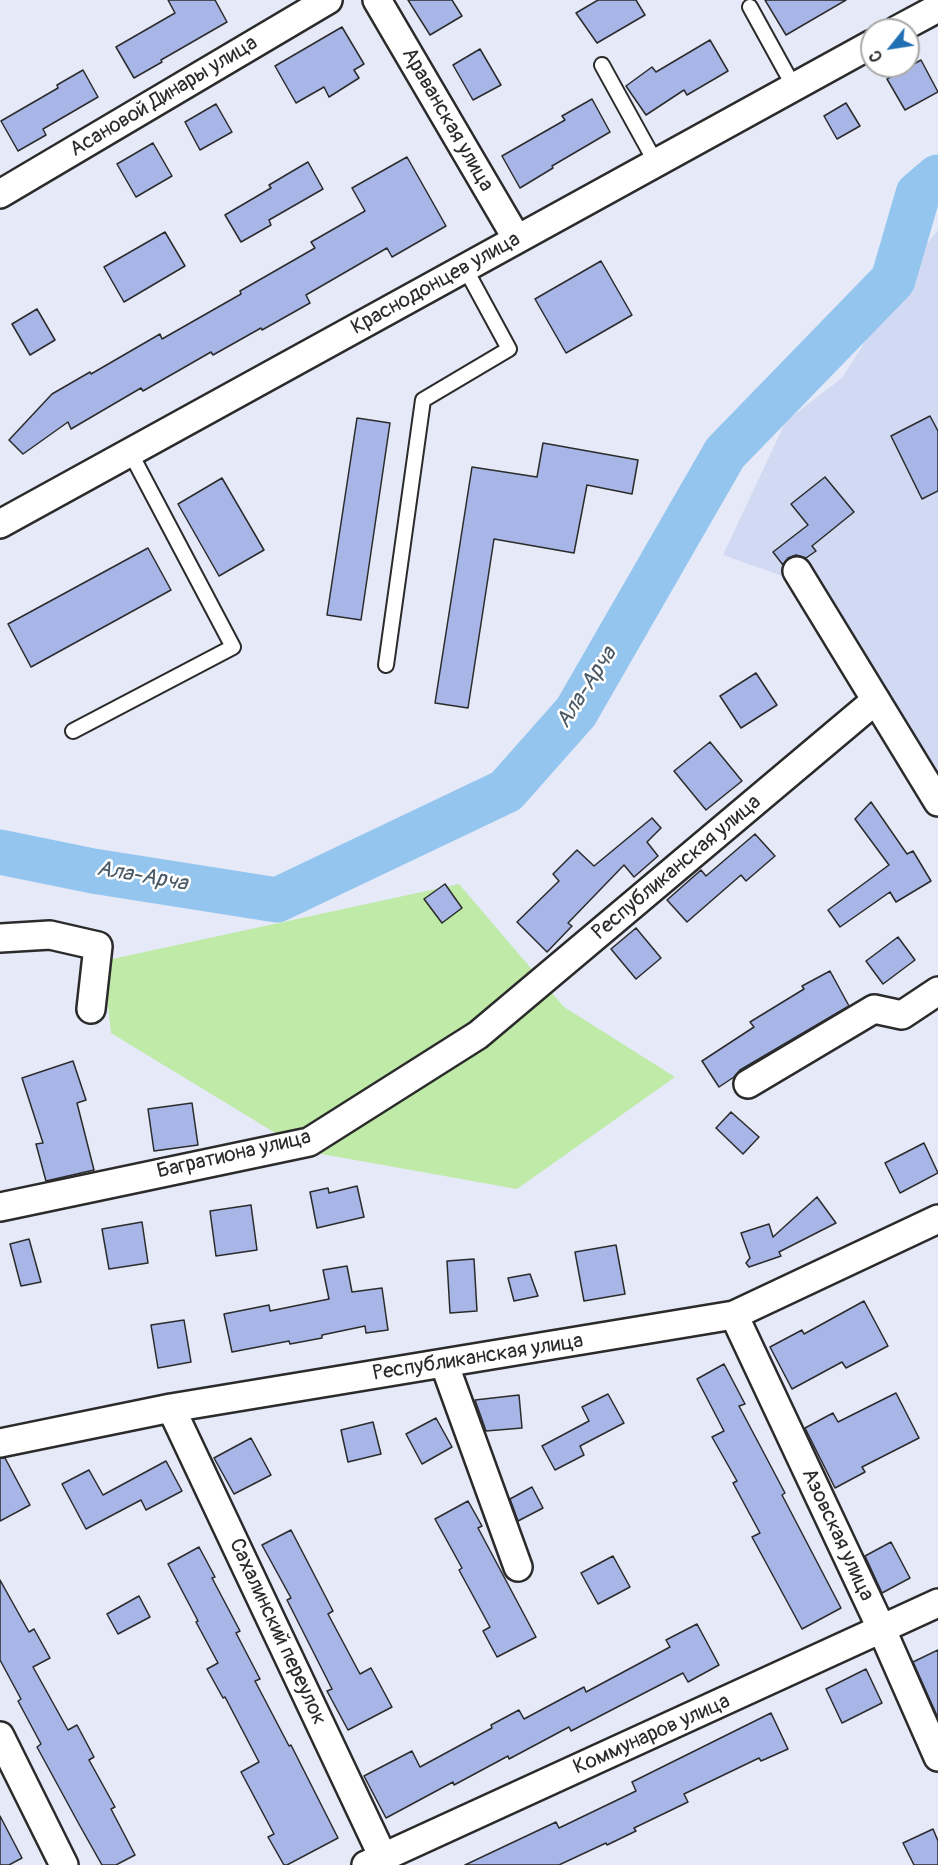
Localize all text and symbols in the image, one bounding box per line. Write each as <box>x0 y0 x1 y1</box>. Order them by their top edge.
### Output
north arrow <box>860 18 920 78</box>
street label: Асановой Динары улица <box>66 31 262 163</box>
street label: Араванская улица <box>396 44 498 196</box>
text: С <box>865 47 887 65</box>
street label: Краснодонцев улица <box>347 227 525 341</box>
water label: Ала-Арча <box>551 642 623 734</box>
street label: Республиканская улица <box>587 790 767 946</box>
water label: Ала-Арча <box>95 856 189 898</box>
street label: Багратиона улица <box>154 1125 314 1185</box>
street label: Республиканская улица <box>371 1329 585 1387</box>
street label: Азовская улица <box>795 1465 879 1605</box>
street label: Сахалинский переулок <box>223 1535 331 1729</box>
street label: Коммунаров улица <box>570 1689 734 1781</box>

